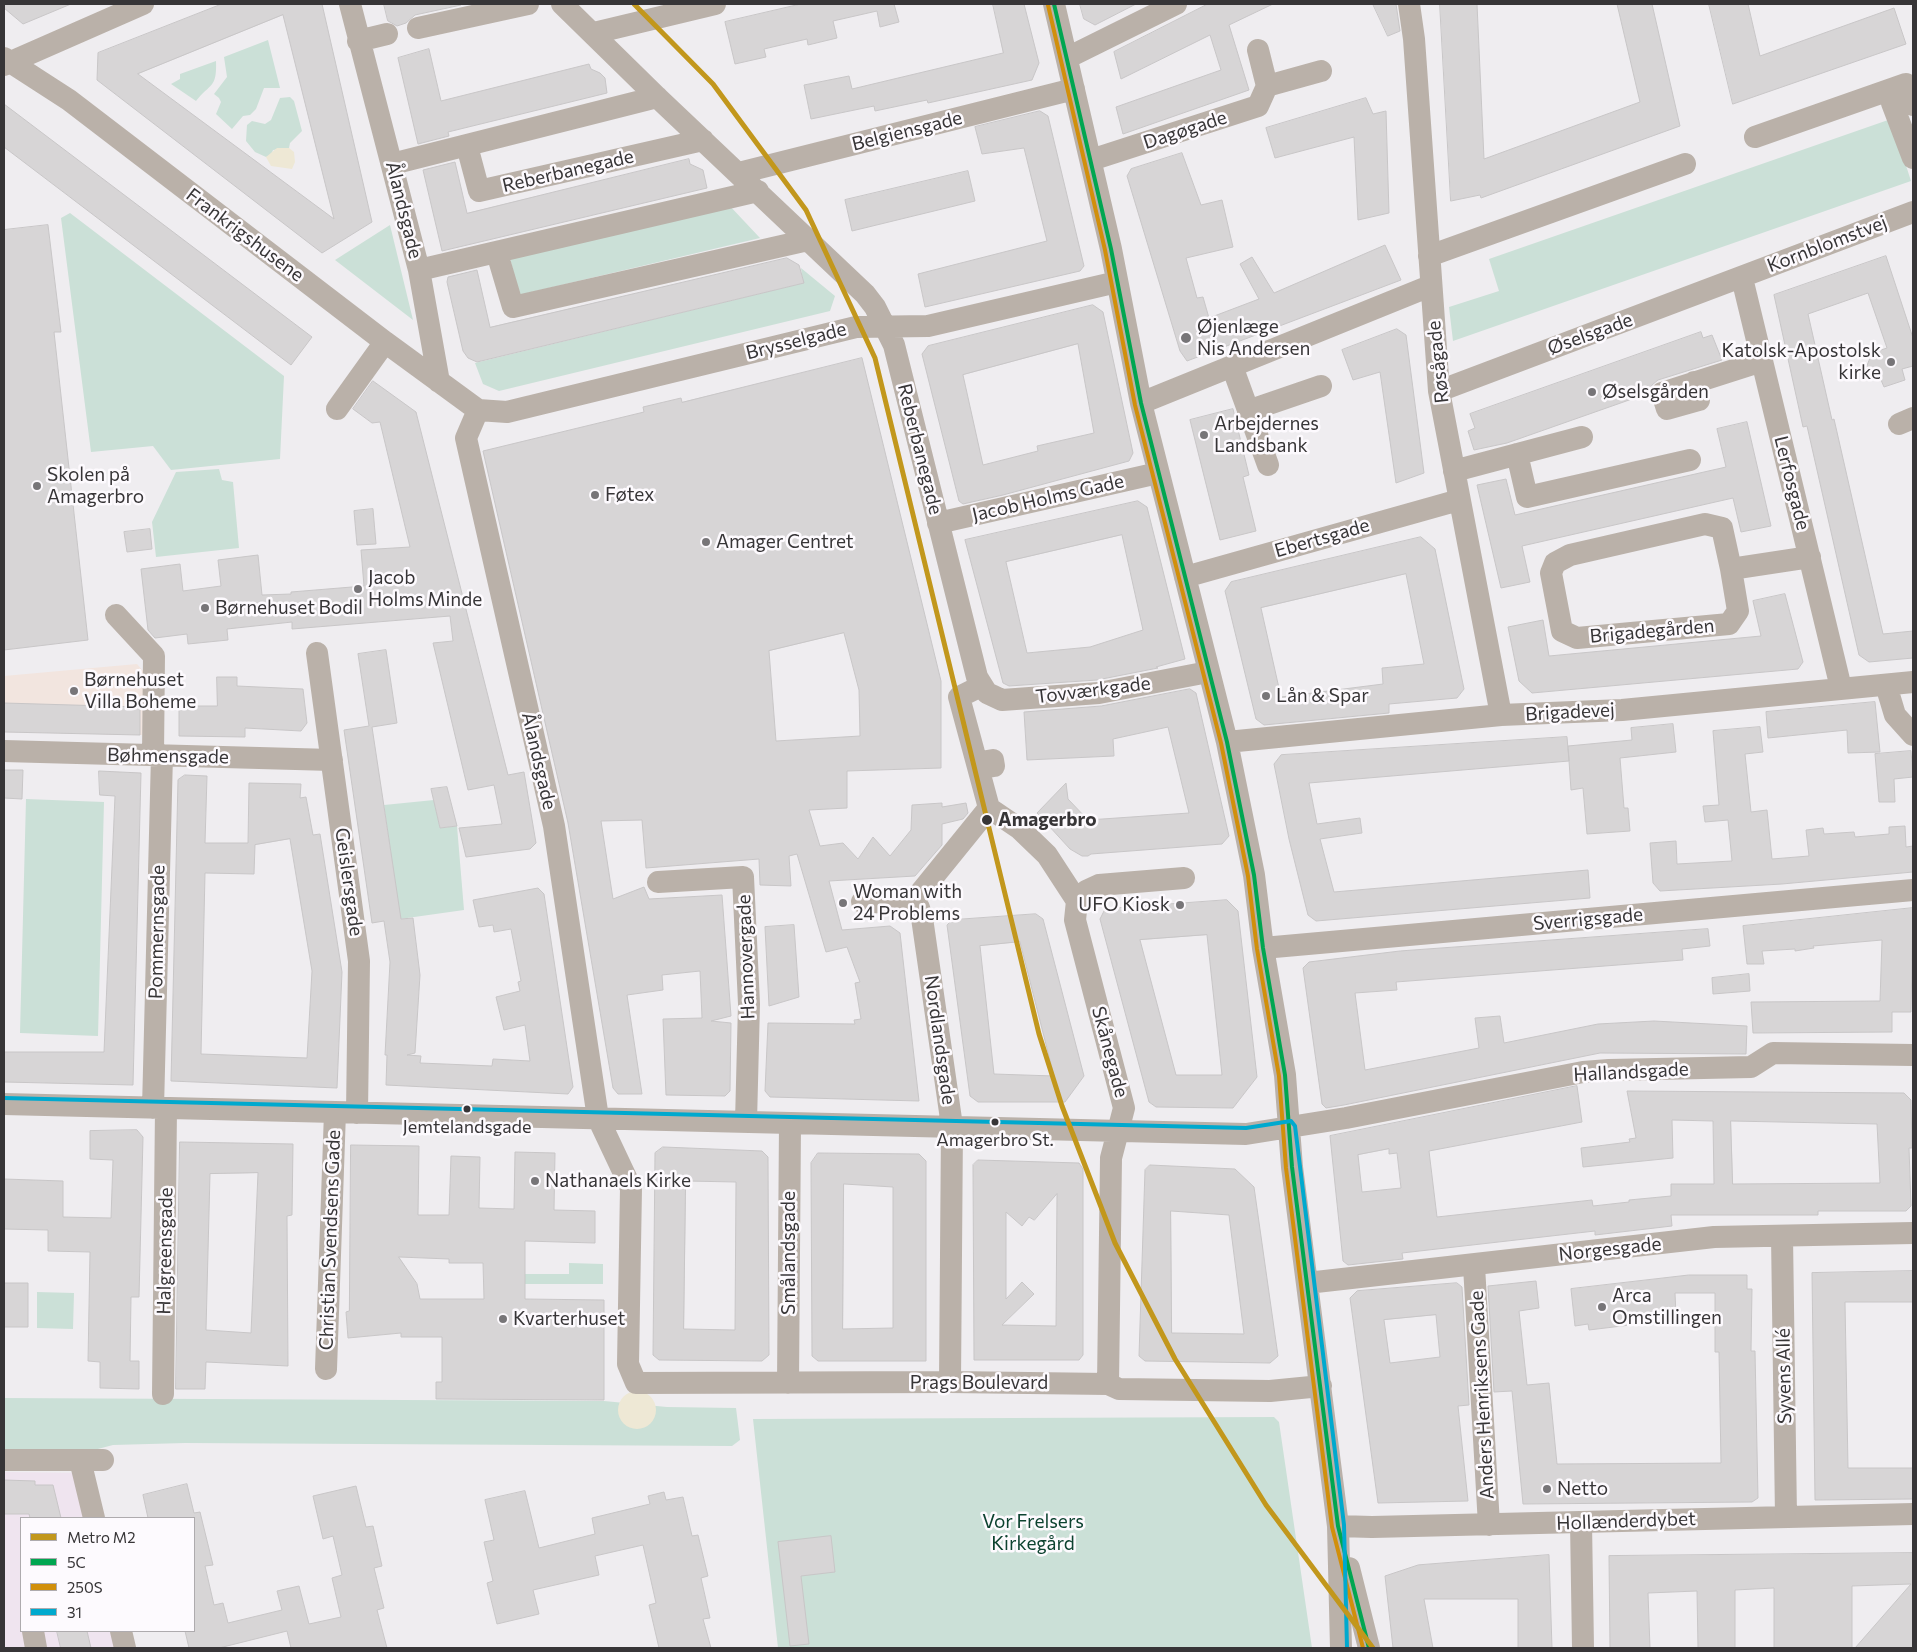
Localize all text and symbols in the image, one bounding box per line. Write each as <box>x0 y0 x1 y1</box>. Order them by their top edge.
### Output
street label: Belgiensgade <box>849 106 965 156</box>
street label: Dagøgade <box>1140 106 1230 154</box>
street label: Reberbanegade <box>500 145 636 197</box>
street label: Ålandsgade <box>381 159 427 261</box>
street label: Frankrigshusene <box>182 183 308 287</box>
street label: Kornblomstvej <box>1764 211 1890 277</box>
street label: Øselsgade <box>1544 308 1636 360</box>
place label: Øjenlæge Nis Andersen <box>1197 316 1310 360</box>
street label: Brysselgade <box>743 318 849 364</box>
street label: Røsågade <box>1422 320 1454 404</box>
marker: Øjenlæge Nis Andersen <box>1179 331 1193 345</box>
place label: Katolsk-Apostolsk kirke <box>1721 340 1881 384</box>
marker: Katolsk-Apostolsk kirke <box>1885 356 1897 368</box>
street label: Reberbanegade <box>893 381 947 517</box>
place label: Øselsgården <box>1602 381 1709 403</box>
marker: Øselsgården <box>1586 386 1598 398</box>
place label: Arbejdernes Landsbank <box>1214 413 1319 457</box>
marker: Arbejdernes Landsbank <box>1198 429 1210 441</box>
street label: Lerfosgade <box>1769 433 1815 533</box>
place label: Skolen på Amagerbro <box>47 464 144 508</box>
street label: Jacob Holms Gade <box>970 469 1126 527</box>
marker: Skolen på Amagerbro <box>31 480 43 492</box>
place label: Føtex <box>605 484 654 506</box>
marker: Føtex <box>589 489 601 501</box>
street label: Ebertsgade <box>1272 514 1372 562</box>
place label: Amager Centret <box>716 531 854 553</box>
marker: Amager Centret <box>700 536 712 548</box>
place label: Jacob Holms Minde <box>368 567 482 611</box>
marker: Jacob Holms Minde <box>352 583 364 595</box>
place label: Børnehuset Bodil <box>215 597 363 619</box>
marker: Børnehuset Bodil <box>199 602 211 614</box>
street label: Brigadegården <box>1589 614 1715 648</box>
place label: Børnehuset Villa Boheme <box>84 669 196 713</box>
street label: Tovværkgade <box>1034 672 1152 708</box>
marker: Børnehuset Villa Boheme <box>68 685 80 697</box>
place label: Lån & Spar <box>1276 685 1369 707</box>
marker: Lån & Spar <box>1260 690 1272 702</box>
street label: Brigadevej <box>1525 698 1615 726</box>
street label: Ålandsgade <box>517 710 561 812</box>
street label: Bøhmensgade <box>107 744 229 768</box>
place label: Amagerbro <box>998 809 1097 831</box>
marker: Amagerbro <box>980 813 994 827</box>
street label: Geislersgade <box>330 826 368 938</box>
street label: Pommernsgade <box>144 865 170 999</box>
place label: Woman with 24 Problems <box>853 881 962 925</box>
street label: Hannovergade <box>732 894 760 1020</box>
place label: UFO Kiosk <box>1078 894 1170 916</box>
marker: Woman with 24 Problems <box>837 897 849 909</box>
marker: UFO Kiosk <box>1174 899 1186 911</box>
street label: Sverrigsgade <box>1532 903 1644 935</box>
street label: Nordlandsgade <box>920 974 960 1106</box>
street label: Skånegade <box>1087 1004 1133 1100</box>
street label: Hallandsgade <box>1573 1058 1689 1086</box>
marker: Jemtelandsgade <box>462 1104 472 1114</box>
place label: Jemtelandsgade <box>403 1116 531 1138</box>
marker: Amagerbro St. <box>990 1117 1000 1127</box>
street label: Christian Svendsens Gade <box>315 1129 345 1351</box>
place label: Amagerbro St. <box>936 1129 1054 1151</box>
place label: Nathanaels Kirke <box>545 1170 691 1192</box>
marker: Nathanaels Kirke <box>529 1175 541 1187</box>
street label: Halgreensgade <box>152 1187 178 1315</box>
street label: Smålandsgade <box>778 1191 800 1315</box>
street label: Norgesgade <box>1558 1232 1662 1266</box>
place label: Arca Omstillingen <box>1612 1285 1722 1329</box>
street label: Anders Henriksens Gade <box>1465 1290 1499 1500</box>
marker: Arca Omstillingen <box>1596 1301 1608 1313</box>
place label: Kvarterhuset <box>513 1308 625 1330</box>
marker: Kvarterhuset <box>497 1313 509 1325</box>
street label: Syvens Allé <box>1772 1328 1796 1424</box>
street label: Prags Boulevard <box>910 1372 1048 1394</box>
place label: Netto <box>1557 1478 1608 1500</box>
marker: Netto <box>1541 1483 1553 1495</box>
street label: Hollænderdybet <box>1556 1507 1696 1535</box>
park label: Vor Frelsers Kirkegård <box>982 1511 1084 1555</box>
legend <box>20 1517 195 1632</box>
text: Metro M2 <box>67 1528 136 1546</box>
text: 5C <box>67 1553 86 1571</box>
text: 250S <box>67 1578 103 1596</box>
text: 31 <box>67 1603 82 1621</box>

